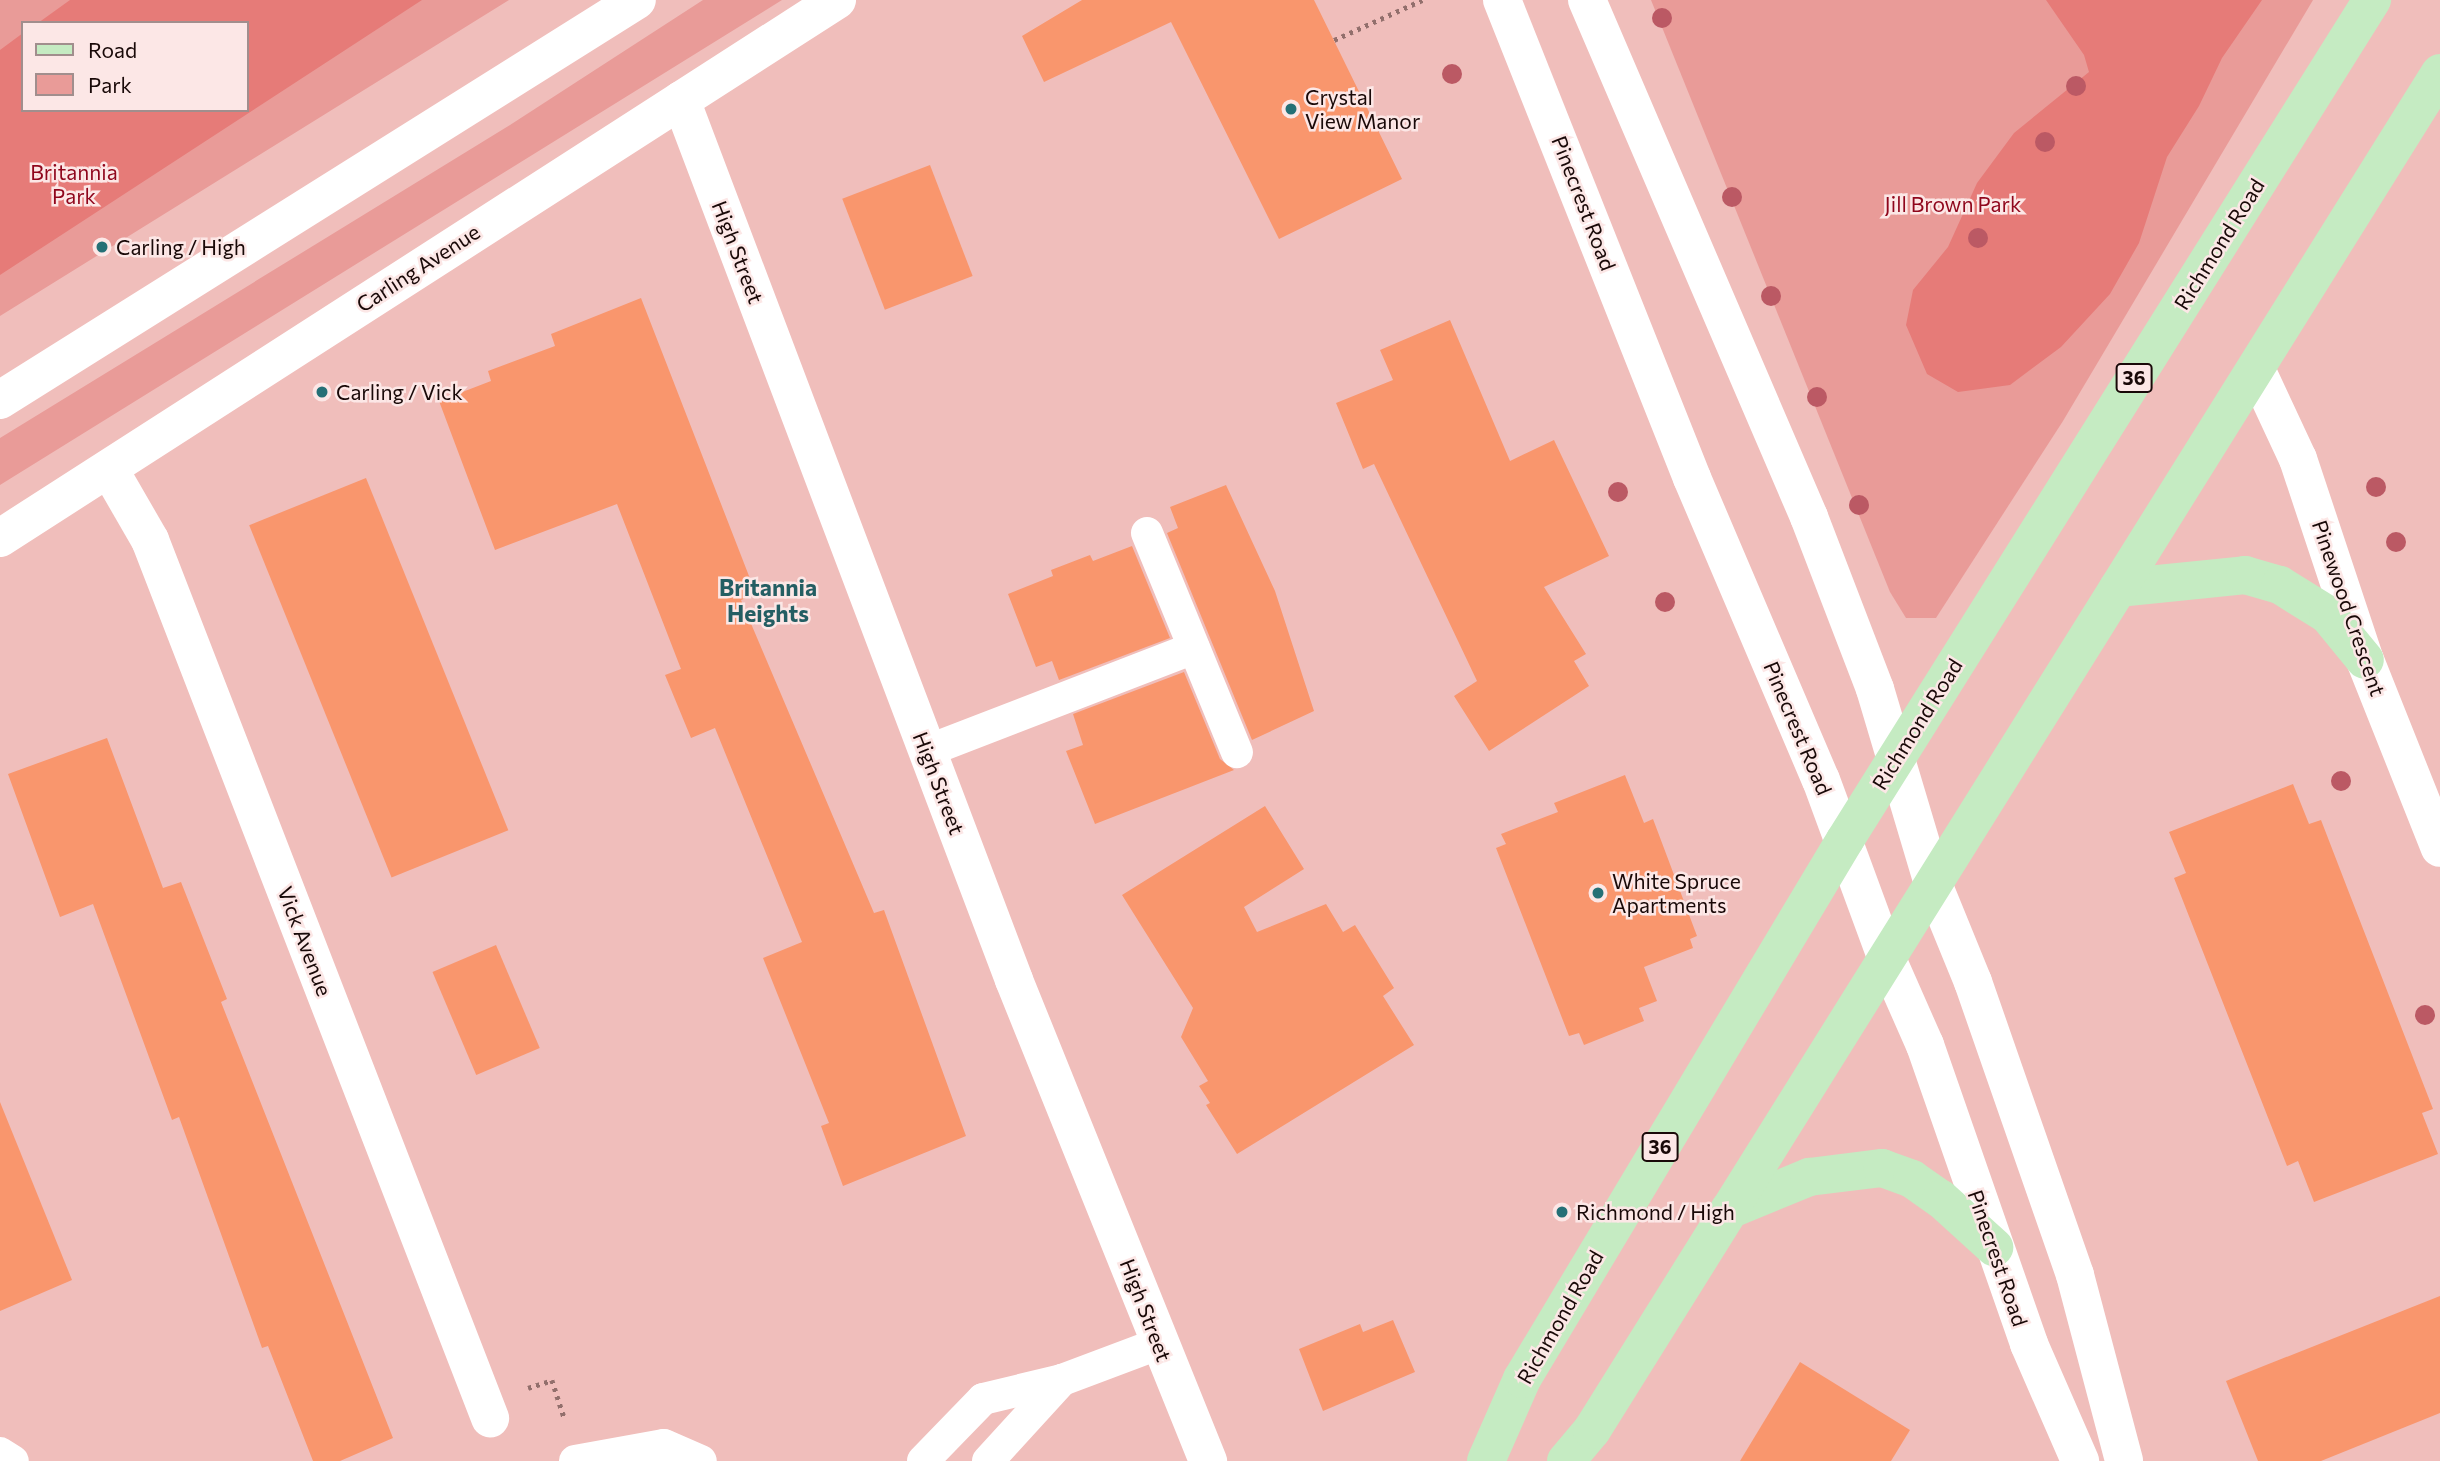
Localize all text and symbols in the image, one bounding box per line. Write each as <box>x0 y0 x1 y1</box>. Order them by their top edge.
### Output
legend <box>21 21 248 112</box>
text: Road <box>88 37 137 62</box>
text: Park <box>88 72 132 97</box>
place label: Crystal View Manor <box>1305 84 1420 134</box>
marker: Crystal View Manor <box>1283 101 1299 117</box>
street label: Pinecrest Road <box>1547 132 1621 274</box>
park label: Britannia Park <box>30 159 118 209</box>
street label: Richmond Road <box>2169 174 2269 314</box>
park label: Jill Brown Park <box>1885 191 2021 217</box>
street label: High Street <box>707 197 769 307</box>
street label: Carling Avenue <box>352 219 484 317</box>
place label: Carling / High <box>116 234 246 260</box>
marker: Carling / High <box>94 239 110 255</box>
road number: 36 <box>2115 362 2153 394</box>
place label: Carling / Vick <box>336 379 463 405</box>
marker: Carling / Vick <box>314 384 330 400</box>
street label: Pinewood Crescent <box>2307 517 2391 699</box>
district label: Britannia Heights <box>719 573 817 627</box>
street label: Richmond Road <box>1867 654 1967 794</box>
street label: Pinecrest Road <box>1759 658 1837 798</box>
street label: High Street <box>908 728 970 838</box>
place label: White Spruce Apartments <box>1612 868 1741 918</box>
street label: Vick Avenue <box>273 883 337 999</box>
marker: White Spruce Apartments <box>1590 885 1606 901</box>
road number: 36 <box>1641 1132 1679 1162</box>
street label: Pinecrest Road <box>1963 1187 2033 1329</box>
place label: Richmond / High <box>1576 1199 1735 1225</box>
marker: Richmond / High <box>1554 1204 1570 1220</box>
street label: Richmond Road <box>1512 1246 1608 1388</box>
street label: High Street <box>1115 1255 1177 1365</box>

